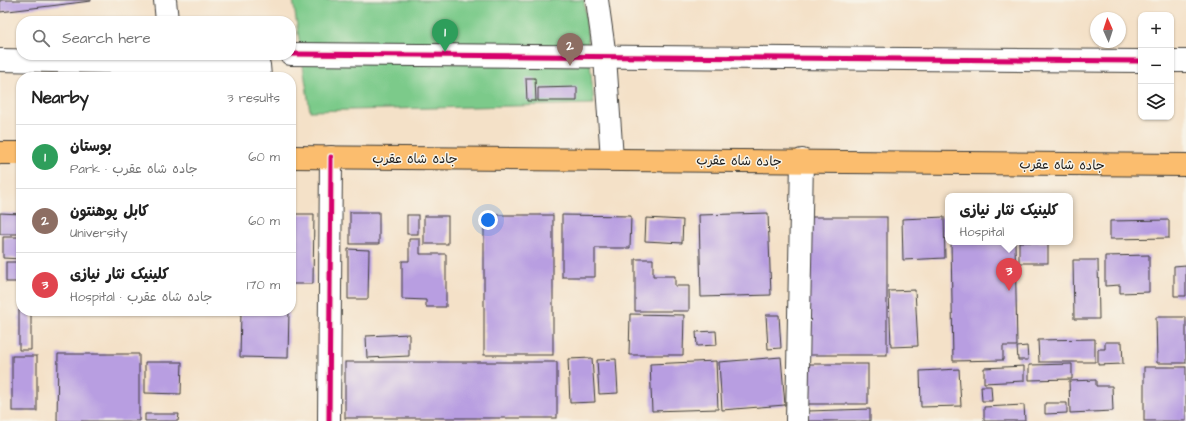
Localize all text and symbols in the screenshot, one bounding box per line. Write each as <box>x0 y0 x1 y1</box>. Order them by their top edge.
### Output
north arrow <box>1090 12 1126 48</box>
map controls <box>1138 12 1174 120</box>
button: + <box>1138 12 1174 48</box>
search box <box>16 16 296 60</box>
pin: 1 <box>432 19 458 52</box>
icon: search <box>30 27 52 49</box>
text: Search here <box>62 28 151 49</box>
pin: 2 <box>557 33 583 66</box>
button: − <box>1138 48 1174 84</box>
button: layers <box>1138 84 1174 120</box>
text: Nearby <box>32 86 89 110</box>
text: 3 results <box>227 89 280 107</box>
text: بوستان <box>70 136 112 157</box>
text: 1 <box>44 148 46 166</box>
text: 60 m <box>248 148 280 166</box>
street label: جاده شاه عقرب <box>372 150 458 168</box>
street label: جاده شاه عقرب <box>696 151 782 171</box>
street label: جاده شاه عقرب <box>1019 155 1105 175</box>
text: Park · جاده شاه عقرب <box>70 160 198 178</box>
popup <box>945 193 1073 245</box>
text: کلینیک نثار نیازی <box>959 200 1059 221</box>
text: کابل پوهنتون <box>70 201 149 222</box>
your location <box>478 210 498 230</box>
text: 2 <box>41 212 49 230</box>
text: 60 m <box>248 212 280 230</box>
text: Hospital <box>959 223 1004 241</box>
text: University <box>70 224 128 242</box>
pin: 3 <box>996 258 1022 291</box>
text: کلینیک نثار نیازی <box>70 264 169 285</box>
text: 3 <box>42 276 48 294</box>
text: 170 m <box>247 276 280 294</box>
text: Hospital · جاده شاه عقرب <box>70 288 212 306</box>

